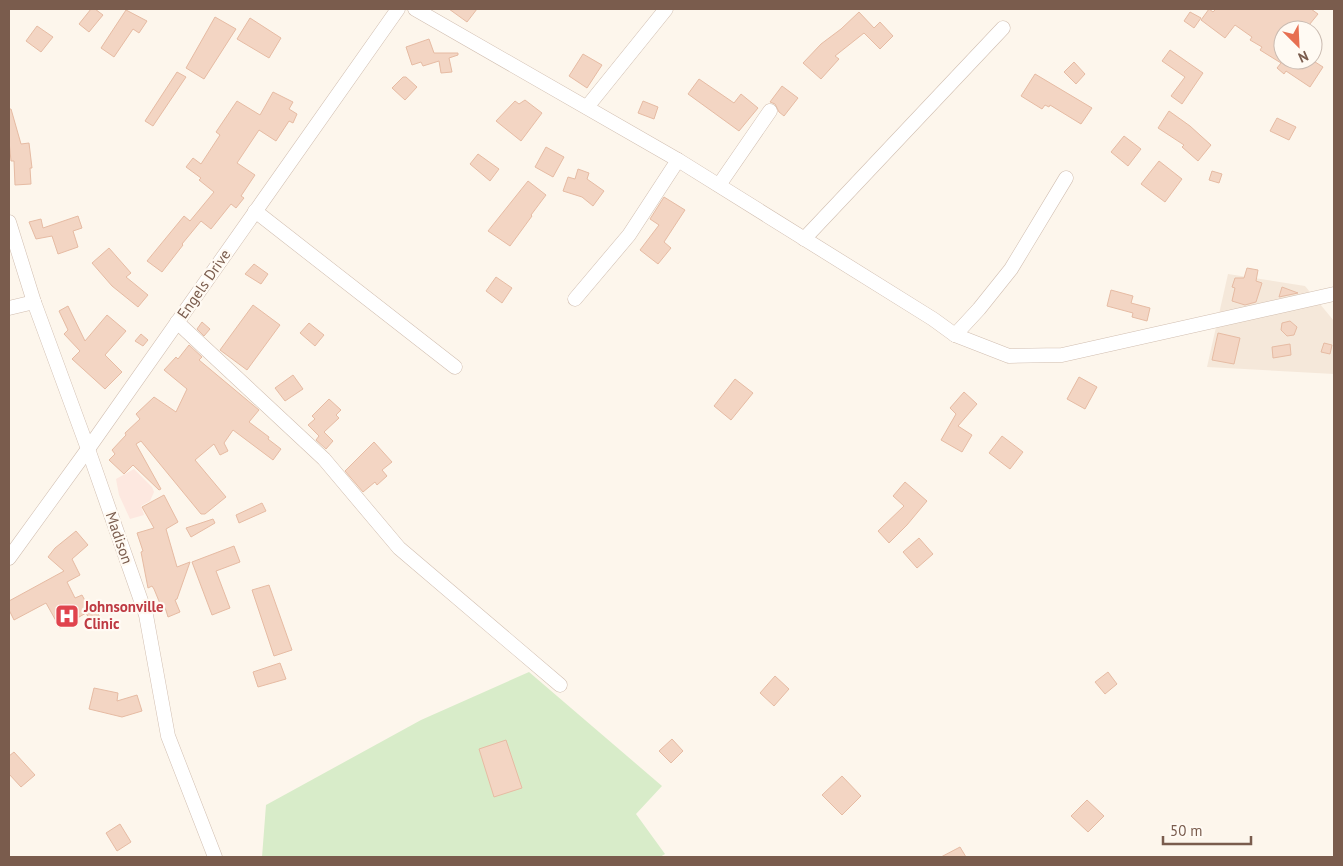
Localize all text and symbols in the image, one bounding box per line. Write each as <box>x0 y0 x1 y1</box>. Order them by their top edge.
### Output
north arrow <box>1273 20 1323 70</box>
text: N <box>1295 47 1311 67</box>
street label: Engels Drive <box>173 245 234 322</box>
street label: Madison <box>102 509 137 566</box>
place label: Johnsonville Clinic <box>83 597 164 633</box>
hospital icon: Johnsonville Clinic <box>54 603 80 629</box>
scale bar <box>1163 814 1250 846</box>
text: 50 m <box>1170 821 1203 840</box>

